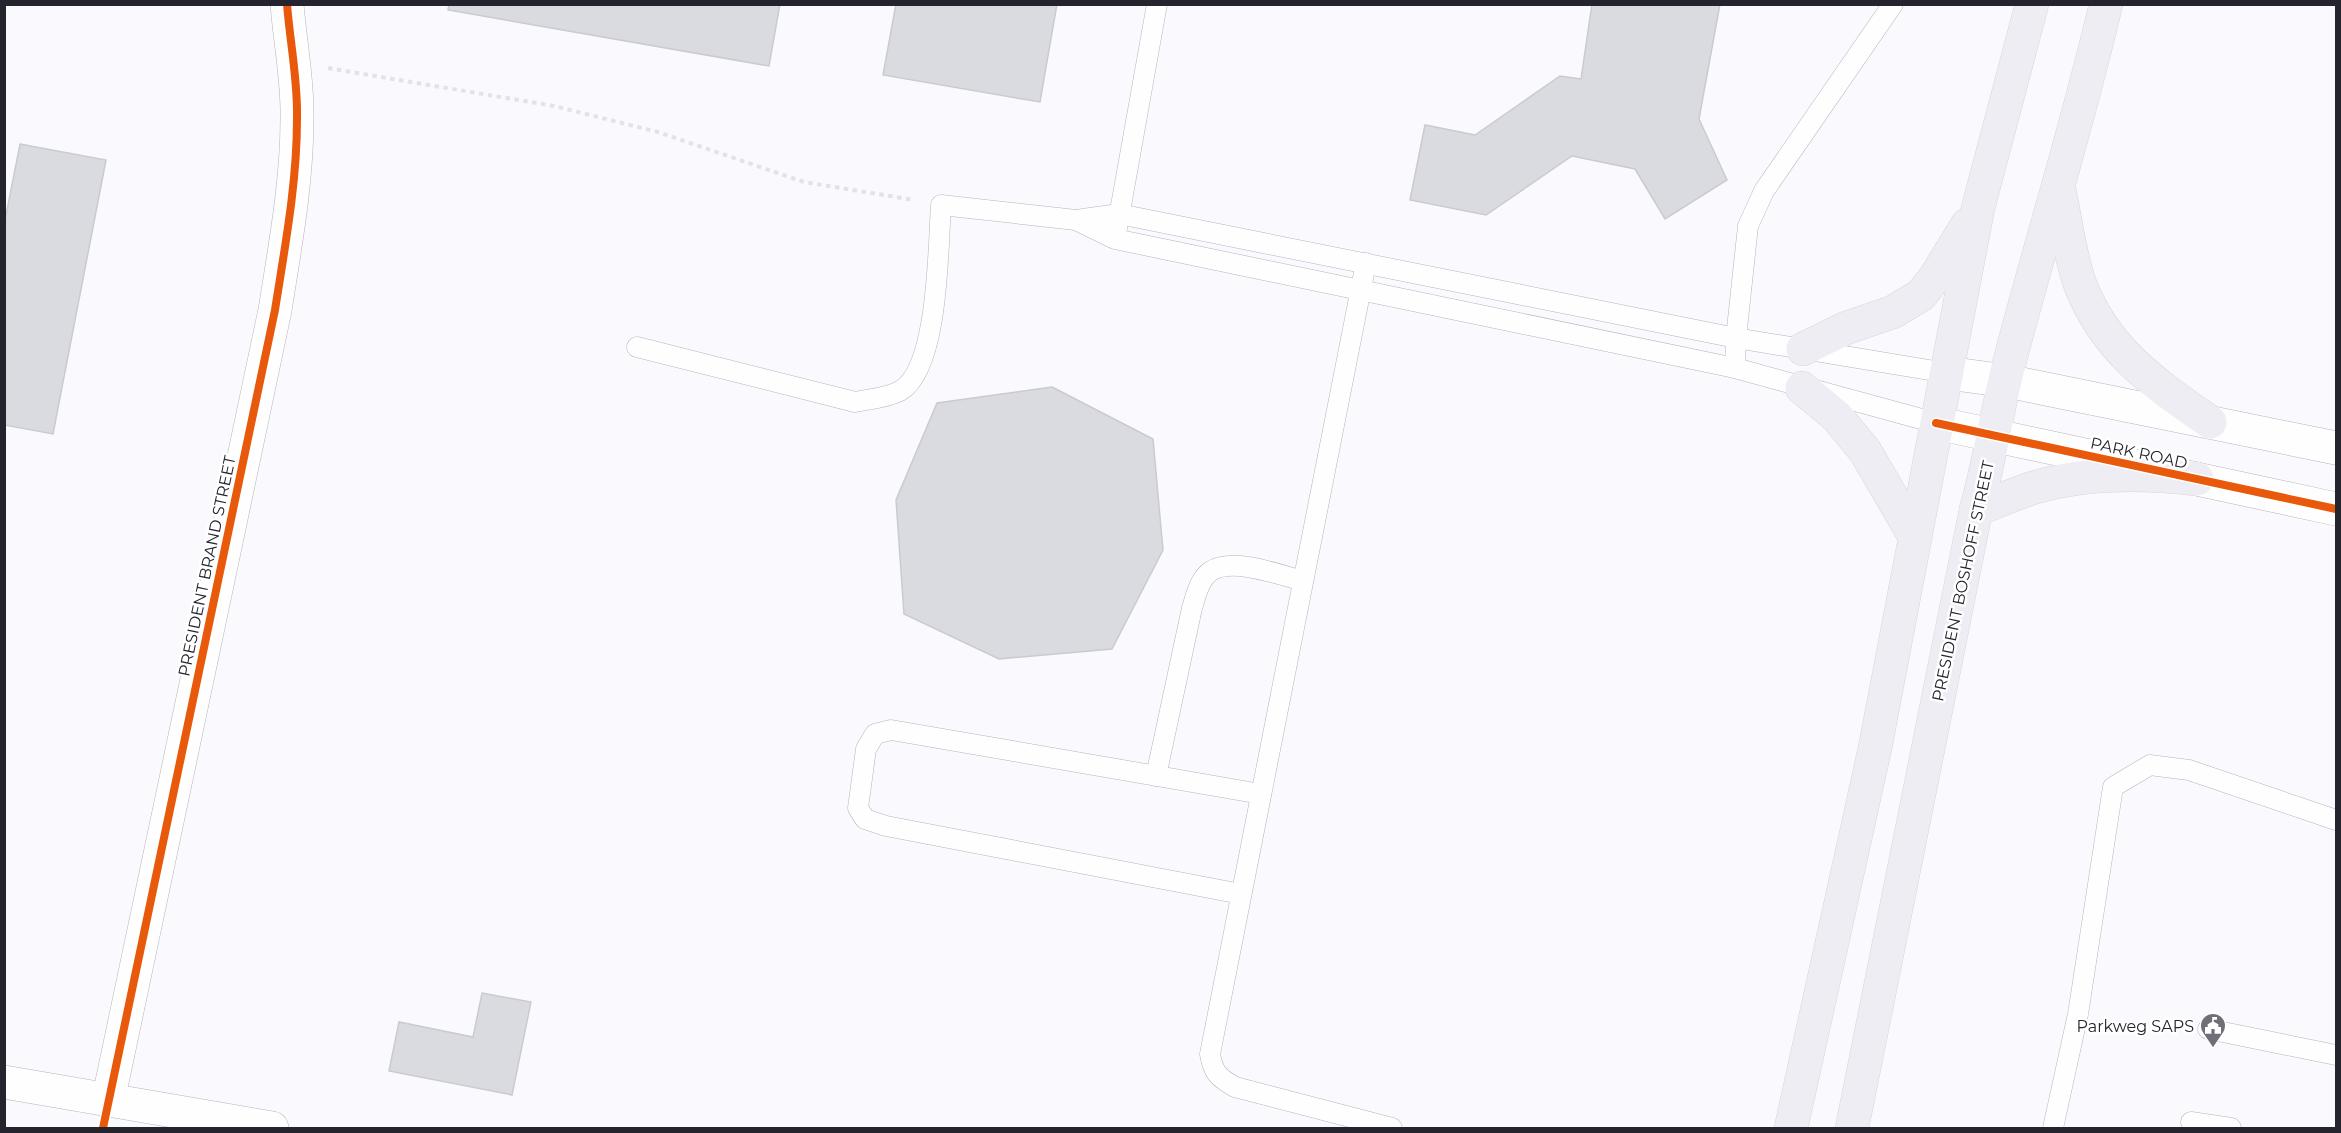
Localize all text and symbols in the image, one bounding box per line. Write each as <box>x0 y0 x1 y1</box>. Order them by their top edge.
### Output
street label: PARK ROAD <box>2089 433 2189 473</box>
street label: PRESIDENT BRAND STREET <box>174 453 240 678</box>
street label: PRESIDENT BOSHOFF STREET <box>1928 458 1998 703</box>
public building icon: Parkweg SAPS <box>2198 1011 2228 1049</box>
place label: Parkweg SAPS <box>2077 1017 2194 1036</box>

